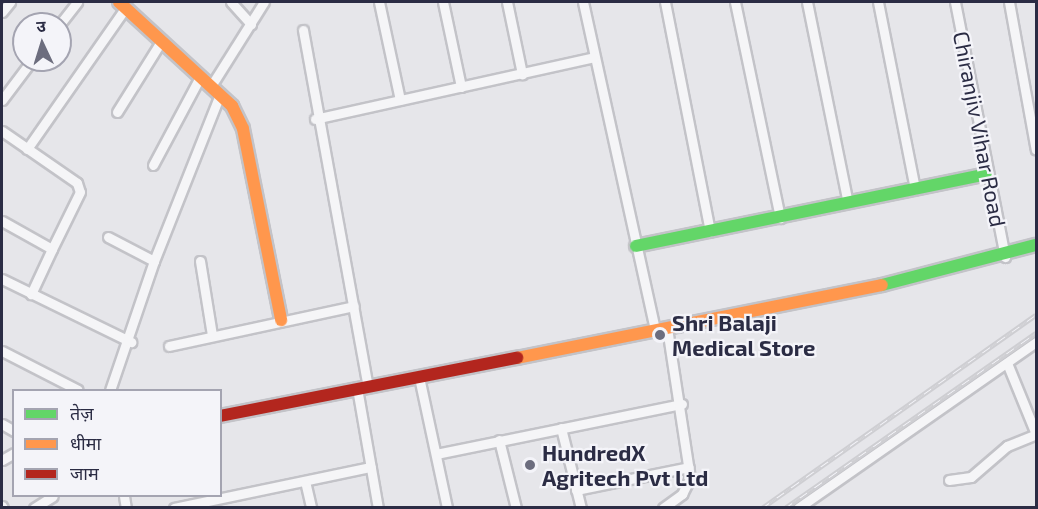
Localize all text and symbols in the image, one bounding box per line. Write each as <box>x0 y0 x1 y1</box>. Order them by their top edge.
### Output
north arrow <box>12 12 72 72</box>
text: उ <box>36 16 46 35</box>
street label: Chiranjiv Vihar Road <box>948 28 1012 230</box>
place label: Shri Balaji Medical Store <box>672 309 816 360</box>
marker: Shri Balaji Medical Store <box>653 328 667 342</box>
legend <box>12 389 222 497</box>
text: तेज़ <box>70 402 94 424</box>
text: धीमा <box>70 432 101 454</box>
place label: HundredX Agritech Pvt Ltd <box>542 439 708 490</box>
marker: HundredX Agritech Pvt Ltd <box>523 458 537 472</box>
text: जाम <box>70 462 99 484</box>

